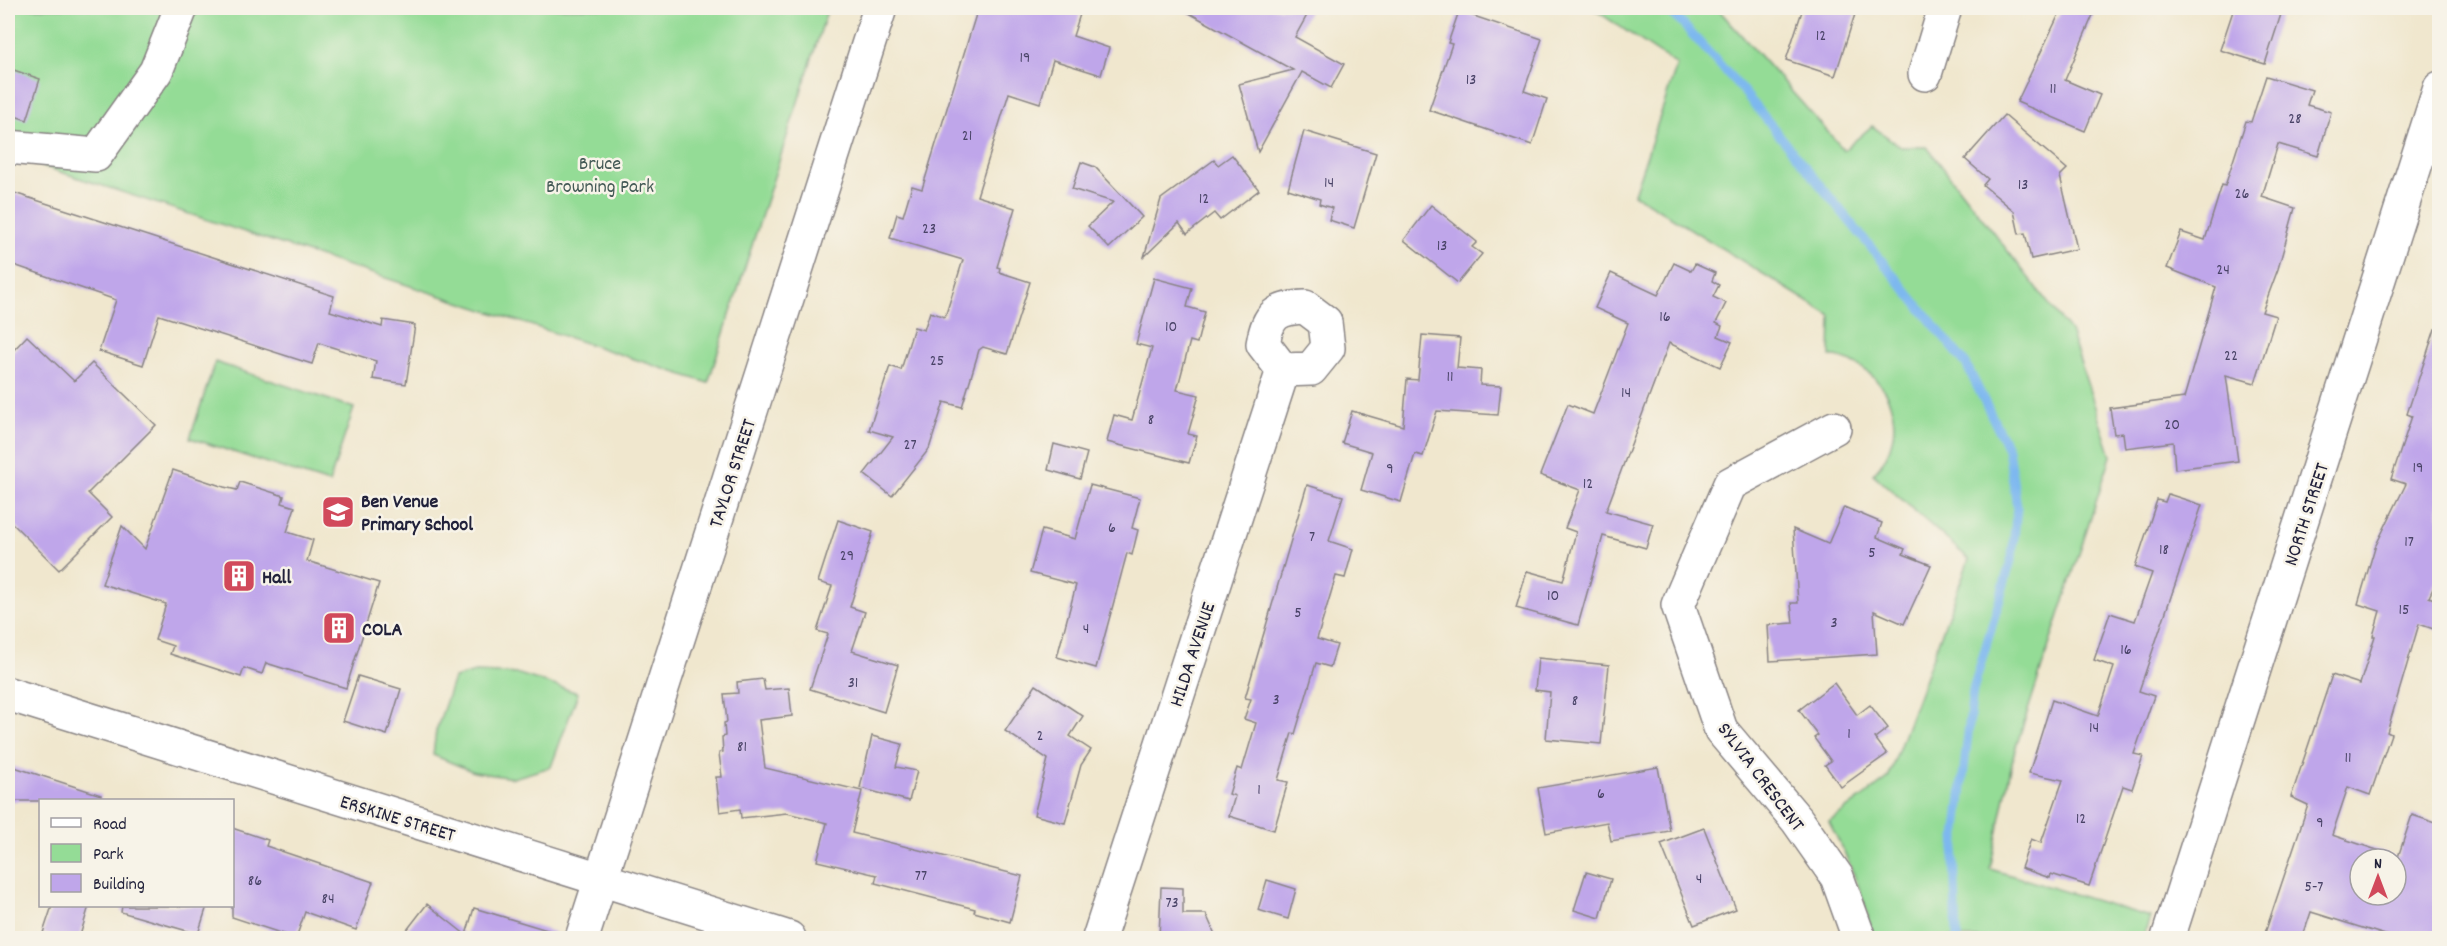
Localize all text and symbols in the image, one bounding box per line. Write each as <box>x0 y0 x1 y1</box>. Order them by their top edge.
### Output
house number: 12 <box>1816 25 1826 48</box>
house number: 19 <box>1020 47 1030 70</box>
house number: 13 <box>1466 69 1476 92</box>
house number: 11 <box>2049 78 2057 101</box>
house number: 28 <box>2288 108 2302 131</box>
house number: 21 <box>962 125 972 148</box>
park label: Bruce Browning Park <box>546 151 654 202</box>
house number: 14 <box>1324 172 1334 195</box>
house number: 13 <box>2018 174 2028 197</box>
house number: 26 <box>2235 183 2250 206</box>
house number: 12 <box>1199 188 1209 211</box>
house number: 23 <box>922 218 936 241</box>
house number: 13 <box>1437 235 1447 258</box>
house number: 24 <box>2216 259 2230 282</box>
house number: 16 <box>1659 306 1671 329</box>
house number: 10 <box>1165 316 1177 339</box>
house number: 22 <box>2224 345 2238 368</box>
house number: 25 <box>930 350 944 373</box>
house number: 11 <box>1446 366 1454 389</box>
house number: 14 <box>1621 382 1631 405</box>
house number: 8 <box>1148 409 1154 432</box>
house number: 20 <box>2164 414 2180 437</box>
street label: TAYLOR STREET <box>703 416 765 532</box>
house number: 27 <box>903 434 917 457</box>
house number: 19 <box>2413 457 2423 480</box>
house number: 9 <box>1386 458 1394 481</box>
street label: NORTH STREET <box>2278 460 2338 570</box>
house number: 12 <box>1583 473 1593 496</box>
place label: Ben Venue Primary School <box>361 489 473 540</box>
school or university icon: Ben Venue Primary School <box>320 494 356 530</box>
house number: 6 <box>1108 517 1116 540</box>
house number: 7 <box>1309 526 1315 549</box>
house number: 17 <box>2404 531 2414 554</box>
house number: 18 <box>2159 539 2169 562</box>
house number: 5 <box>1868 542 1876 565</box>
house number: 29 <box>840 545 854 568</box>
building icon: Hall <box>221 558 257 594</box>
place label: Hall <box>262 565 291 593</box>
house number: 10 <box>1547 585 1559 608</box>
street label: HILDA AVENUE <box>1164 599 1224 711</box>
house number: 15 <box>2399 599 2409 622</box>
house number: 5 <box>1294 602 1302 625</box>
building icon: COLA <box>321 610 357 646</box>
house number: 3 <box>1830 612 1838 635</box>
place label: COLA <box>362 617 403 645</box>
house number: 4 <box>1083 618 1089 641</box>
house number: 16 <box>2120 639 2132 662</box>
house number: 31 <box>848 672 858 695</box>
house number: 3 <box>1272 689 1280 712</box>
house number: 8 <box>1572 690 1578 713</box>
street label: SYLVIA CRESCENT <box>1709 717 1810 838</box>
house number: 14 <box>2089 717 2099 740</box>
house number: 1 <box>1847 723 1851 746</box>
house number: 2 <box>1037 725 1044 748</box>
house number: 81 <box>737 736 747 759</box>
house number: 11 <box>2344 747 2352 770</box>
house number: 1 <box>1257 779 1261 802</box>
house number: 6 <box>1597 783 1605 806</box>
street label: ERSKINE STREET <box>336 789 458 851</box>
legend <box>39 799 234 907</box>
house number: 12 <box>2076 808 2086 831</box>
house number: 9 <box>2316 812 2324 835</box>
text: Road <box>93 813 127 838</box>
text: Park <box>93 843 124 868</box>
north arrow <box>2348 847 2408 907</box>
text: N <box>2374 853 2382 876</box>
house number: 77 <box>915 865 927 888</box>
house number: 4 <box>1696 868 1702 891</box>
house number: 86 <box>248 870 262 893</box>
text: Building <box>93 873 145 898</box>
house number: 5-7 <box>2304 876 2324 899</box>
house number: 84 <box>321 888 335 911</box>
house number: 73 <box>1165 892 1179 915</box>

